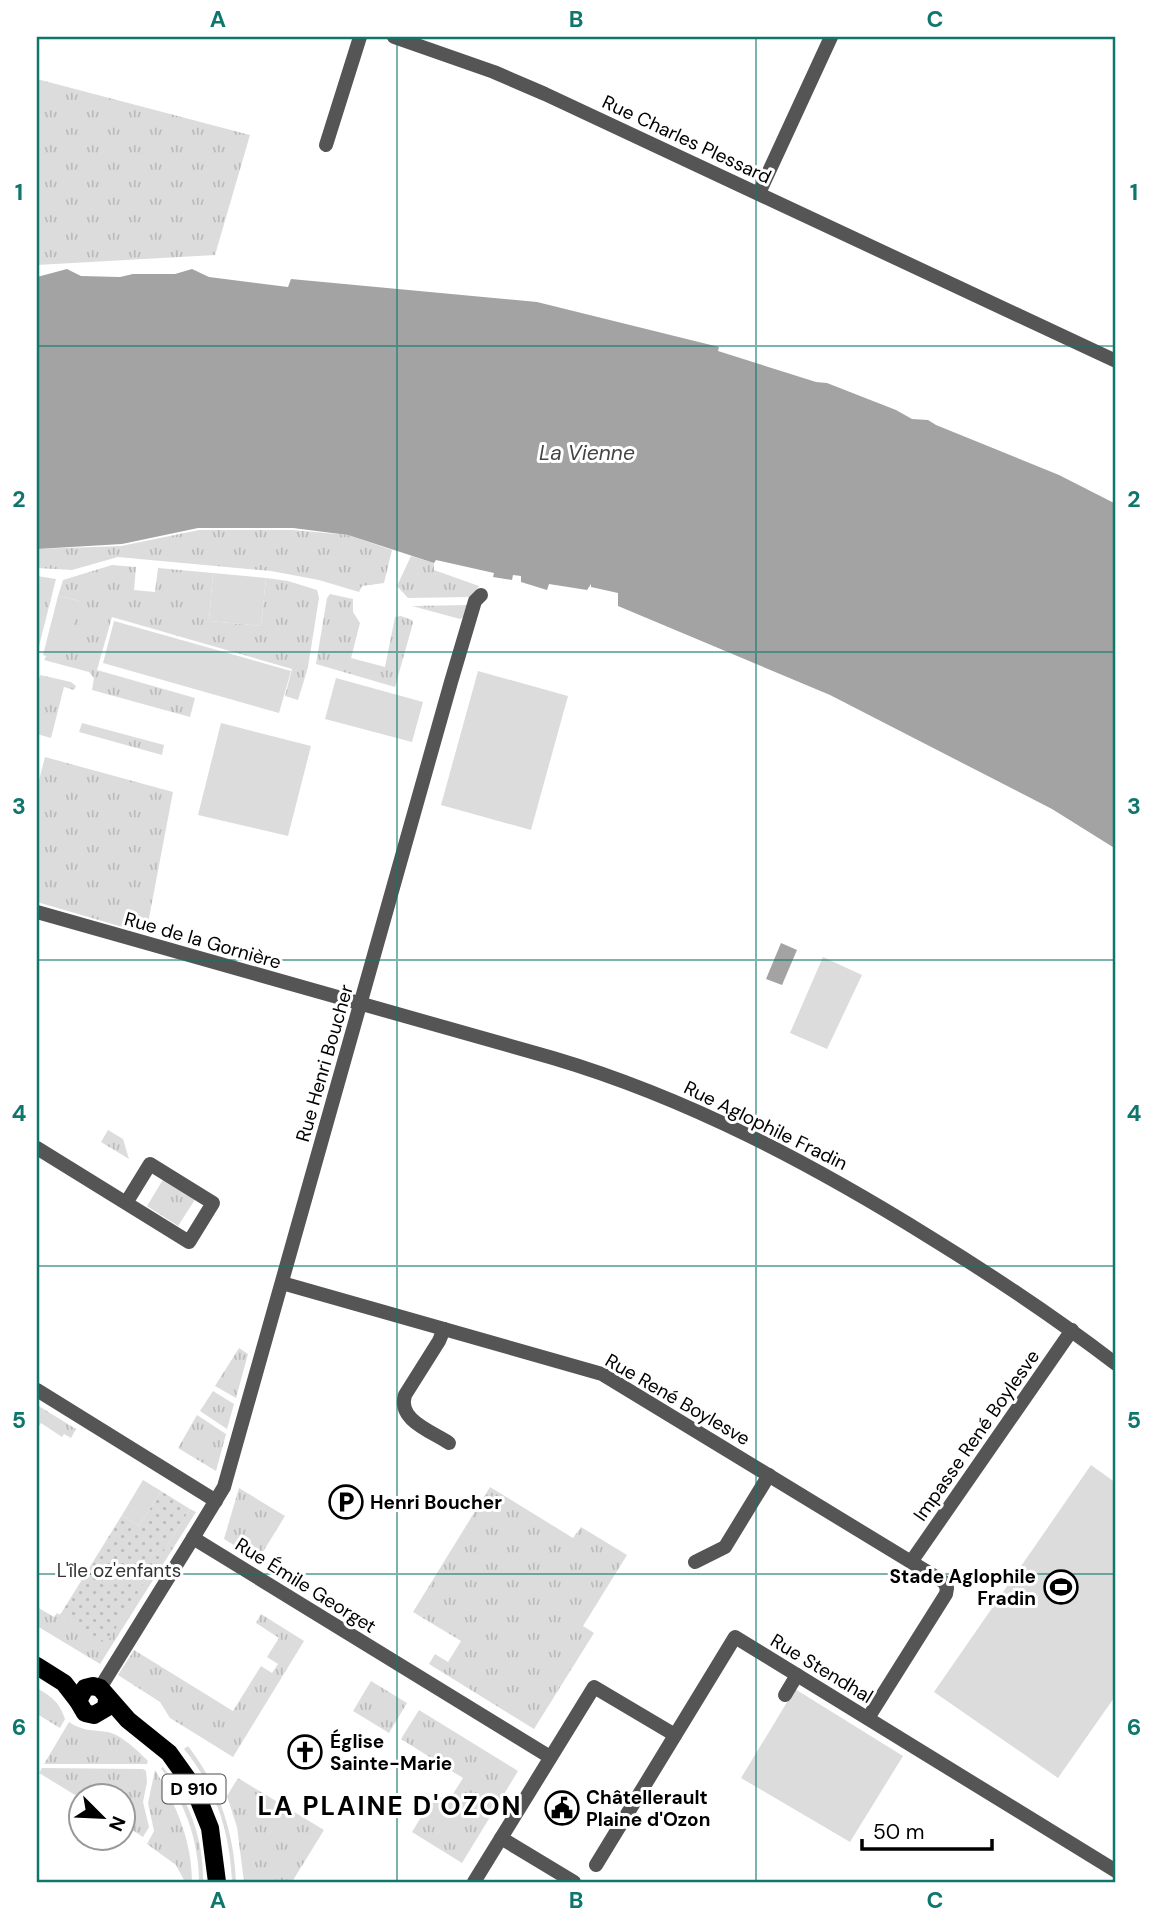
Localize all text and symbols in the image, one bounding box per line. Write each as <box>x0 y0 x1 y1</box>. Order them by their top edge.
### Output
text: A <box>210 4 226 34</box>
text: B <box>569 4 583 34</box>
text: C <box>927 4 943 34</box>
street label: Rue Charles Plessard <box>598 89 775 190</box>
text: 1 <box>15 177 23 207</box>
text: 1 <box>1130 177 1138 207</box>
water label: La Vienne <box>539 439 635 467</box>
text: 2 <box>12 484 26 514</box>
text: 2 <box>1127 484 1141 514</box>
text: 3 <box>12 791 26 821</box>
text: 3 <box>1127 791 1141 821</box>
street label: Rue de la Gornière <box>122 906 284 975</box>
street label: Rue Henri Boucher <box>290 982 359 1145</box>
street label: Rue Aglophile Fradin <box>680 1075 852 1176</box>
text: 4 <box>12 1098 27 1128</box>
text: 4 <box>1127 1098 1142 1128</box>
street label: Impasse René Boylesve <box>908 1345 1045 1526</box>
street label: Rue René Boylesve <box>601 1348 755 1451</box>
text: 5 <box>12 1405 26 1435</box>
text: 5 <box>1127 1405 1141 1435</box>
parking icon: Henri Boucher <box>327 1483 365 1521</box>
place label: Henri Boucher <box>370 1490 502 1515</box>
street label: Rue Émile Georget <box>231 1532 381 1639</box>
park label: L'île oz'enfants <box>57 1558 181 1583</box>
place label: Stade Aglophile Fradin <box>889 1564 1036 1611</box>
sports icon: Stade Aglophile Fradin <box>1042 1568 1080 1606</box>
street label: Rue Stendhal <box>766 1628 878 1709</box>
text: 6 <box>12 1712 26 1742</box>
text: 6 <box>1127 1712 1141 1742</box>
place label: Église Sainte-Marie <box>330 1729 452 1776</box>
church icon: Église Sainte-Marie <box>286 1733 324 1771</box>
road number: D 910 <box>162 1774 226 1804</box>
north arrow <box>66 1783 136 1853</box>
place label: Châtellerault Plaine d'Ozon <box>586 1785 710 1832</box>
district label: LA PLAINE D'OZON <box>258 1789 522 1823</box>
public building icon: Châtellerault Plaine d'Ozon <box>543 1789 581 1827</box>
scale bar <box>862 1807 992 1851</box>
text: N <box>103 1812 131 1835</box>
text: 50 m <box>873 1818 924 1846</box>
text: A <box>210 1885 226 1915</box>
text: B <box>569 1885 583 1915</box>
text: C <box>927 1885 943 1915</box>

